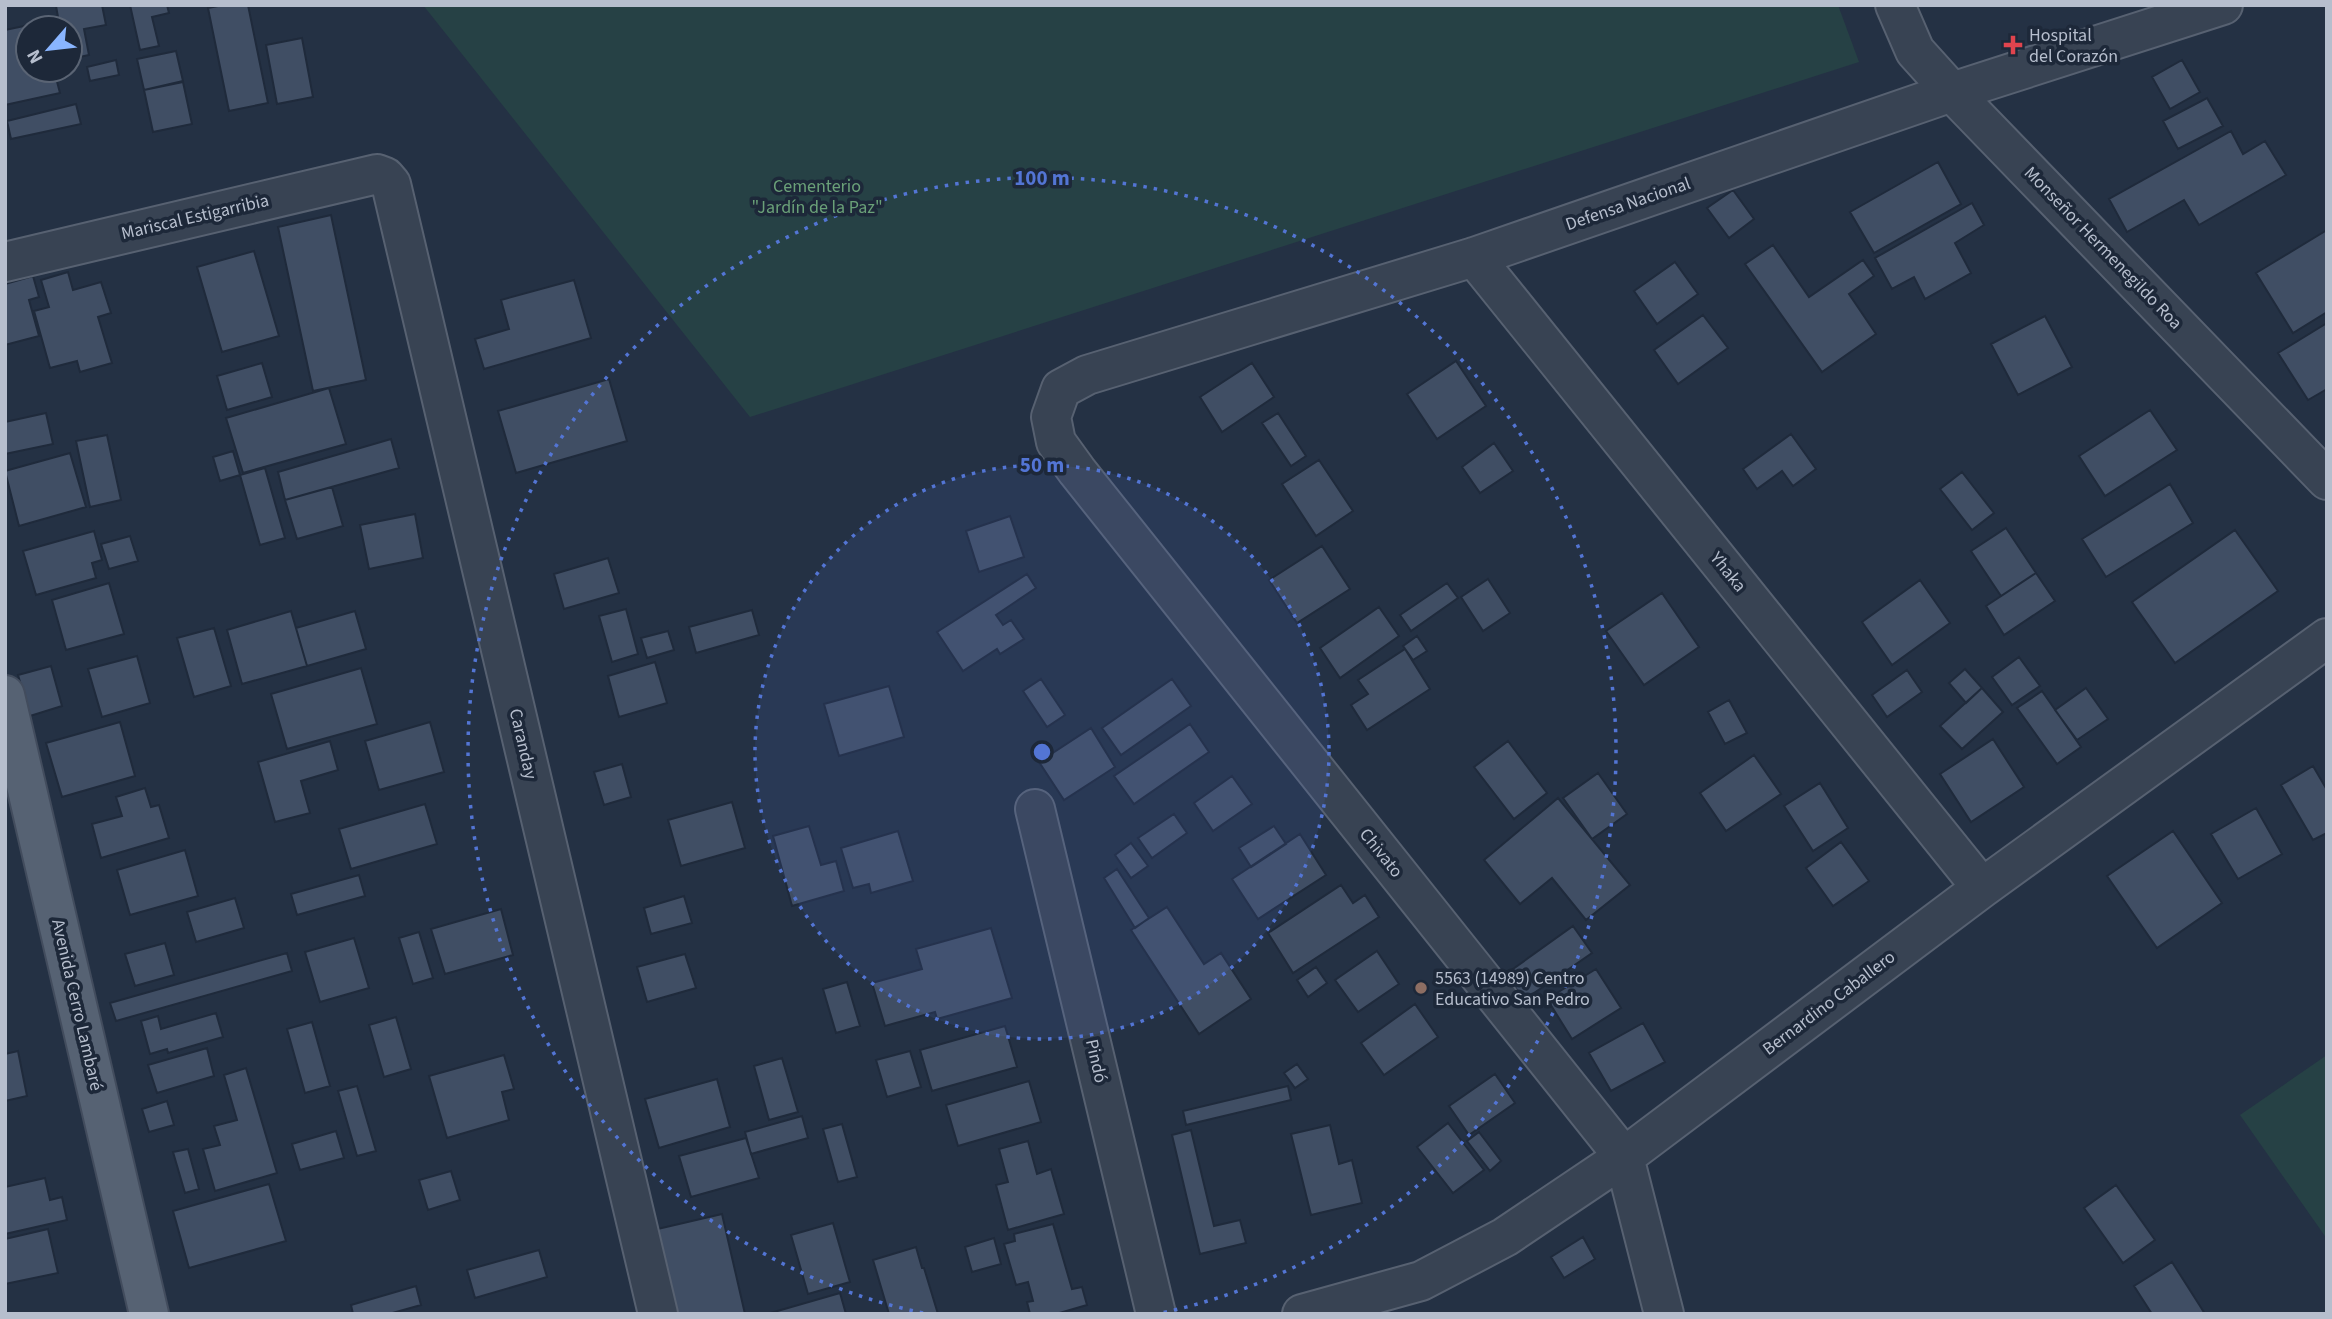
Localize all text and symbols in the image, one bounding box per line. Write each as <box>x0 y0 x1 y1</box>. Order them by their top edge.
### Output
north arrow <box>14 14 84 84</box>
place label: Hospital del Corazón <box>2029 23 2118 69</box>
marker: Hospital del Corazón <box>2003 35 2023 55</box>
text: N <box>20 44 50 68</box>
street label: Monseñor Hermenegildo Roa <box>2018 161 2188 335</box>
text: 100 m <box>1014 163 1070 193</box>
street label: Defensa Nacional <box>1562 171 1694 237</box>
park label: Cementerio "Jardín de la Paz" <box>751 174 883 220</box>
street label: Mariscal Estigarribia <box>119 188 271 246</box>
text: 50 m <box>1020 450 1064 480</box>
street label: Yhaka <box>1703 546 1752 597</box>
street label: Caranday <box>503 706 543 782</box>
centre of rings <box>1030 740 1054 764</box>
street label: Chivato <box>1353 823 1409 883</box>
street label: Avenida Cerro Lambaré <box>45 917 109 1093</box>
street label: Bernardino Caballero <box>1757 945 1901 1061</box>
place label: 5563 (14989) Centro Educativo San Pedro <box>1435 966 1590 1012</box>
marker: 5563 (14989) Centro Educativo San Pedro <box>1413 980 1429 996</box>
street label: Pindó <box>1079 1037 1113 1085</box>

